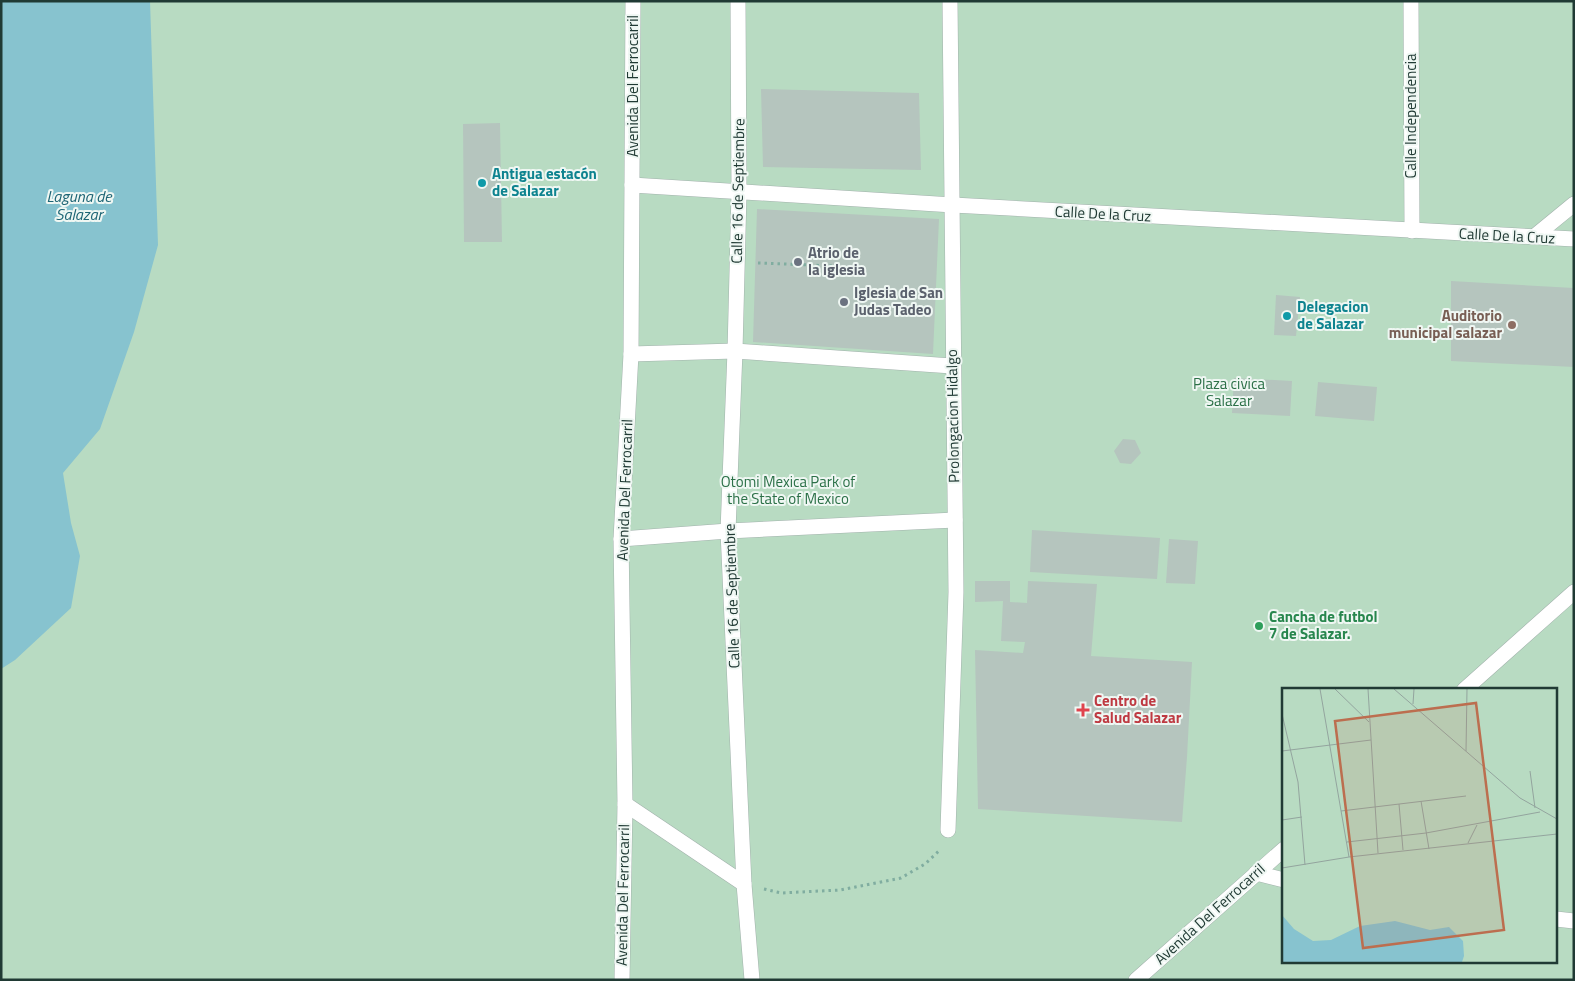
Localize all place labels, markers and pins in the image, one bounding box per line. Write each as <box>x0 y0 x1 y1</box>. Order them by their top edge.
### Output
place label: Antigua estacón de Salazar <box>492 162 597 202</box>
marker: Antigua estacón de Salazar <box>476 177 488 189</box>
place label: Atrio de la iglesia <box>808 241 866 281</box>
marker: Atrio de la iglesia <box>792 256 804 268</box>
place label: Iglesia de San Judas Tadeo <box>854 281 943 321</box>
place label: Delegacion de Salazar <box>1297 295 1368 335</box>
marker: Iglesia de San Judas Tadeo <box>838 296 850 308</box>
place label: Auditorio municipal salazar <box>1389 304 1502 344</box>
marker: Delegacion de Salazar <box>1281 310 1293 322</box>
marker: Auditorio municipal salazar <box>1506 319 1518 331</box>
place label: Cancha de futbol 7 de Salazar. <box>1269 605 1378 645</box>
marker: Cancha de futbol 7 de Salazar. <box>1253 620 1265 632</box>
place label: Centro de Salud Salazar <box>1094 689 1182 729</box>
marker: Centro de Salud Salazar <box>1076 703 1090 717</box>

